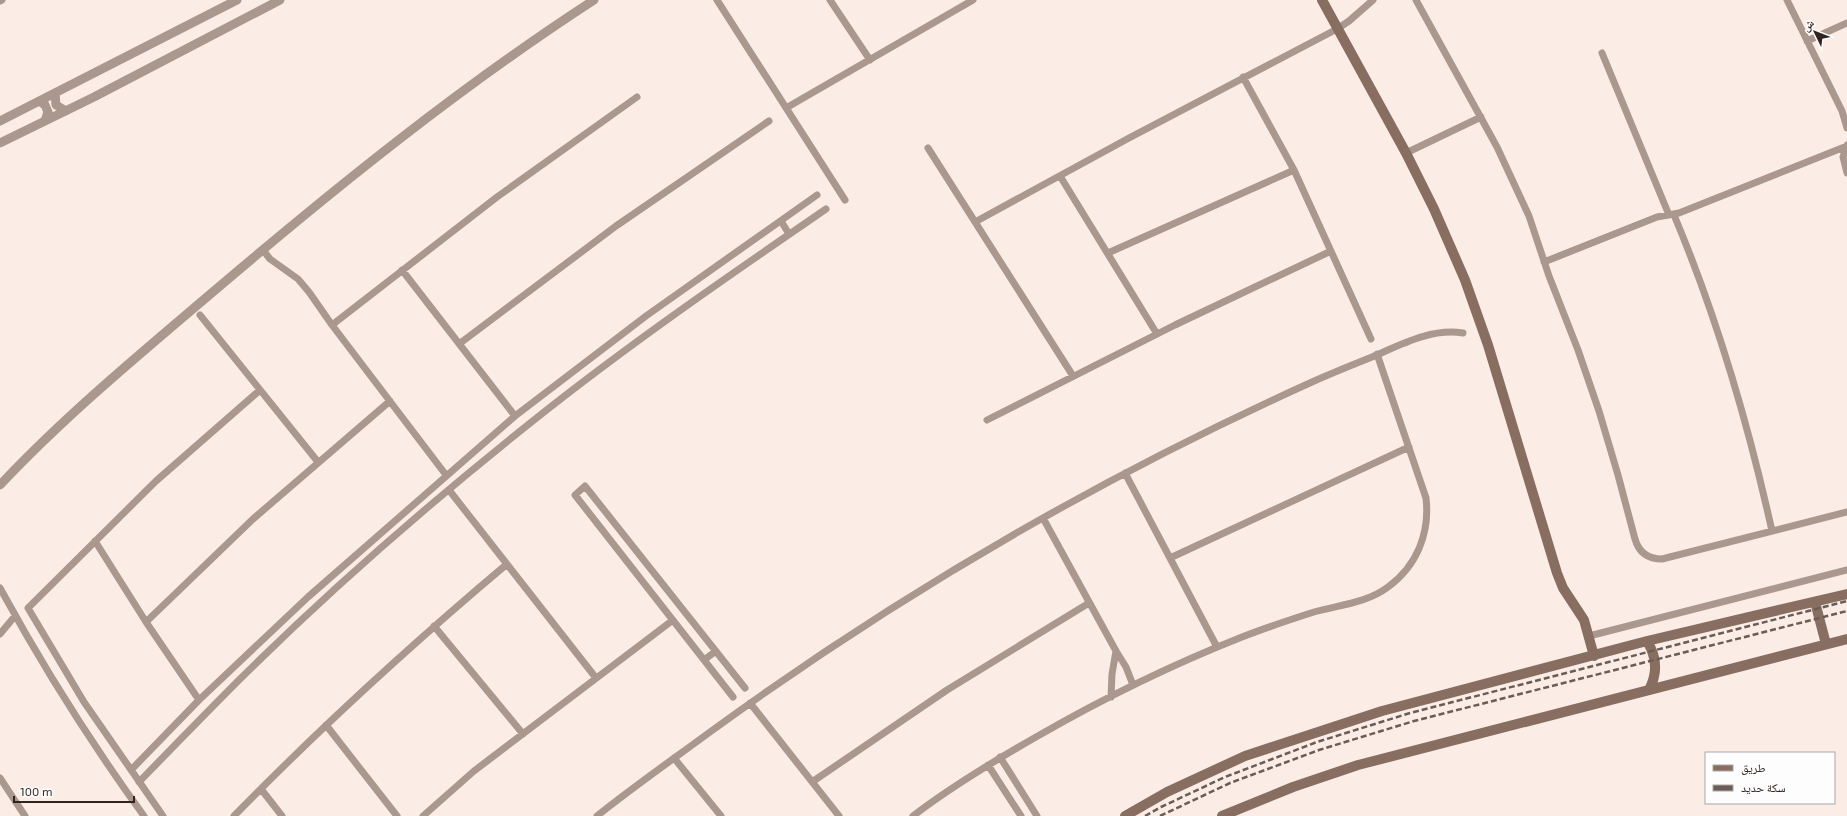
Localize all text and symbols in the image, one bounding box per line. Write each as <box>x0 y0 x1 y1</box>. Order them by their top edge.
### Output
north arrow <box>1795 12 1835 52</box>
text: ش <box>1799 16 1818 35</box>
legend <box>1705 752 1835 804</box>
text: طريق <box>1741 760 1766 775</box>
scale bar <box>14 778 134 804</box>
text: سكة حديد <box>1741 780 1786 795</box>
text: 100 m <box>20 784 52 798</box>

